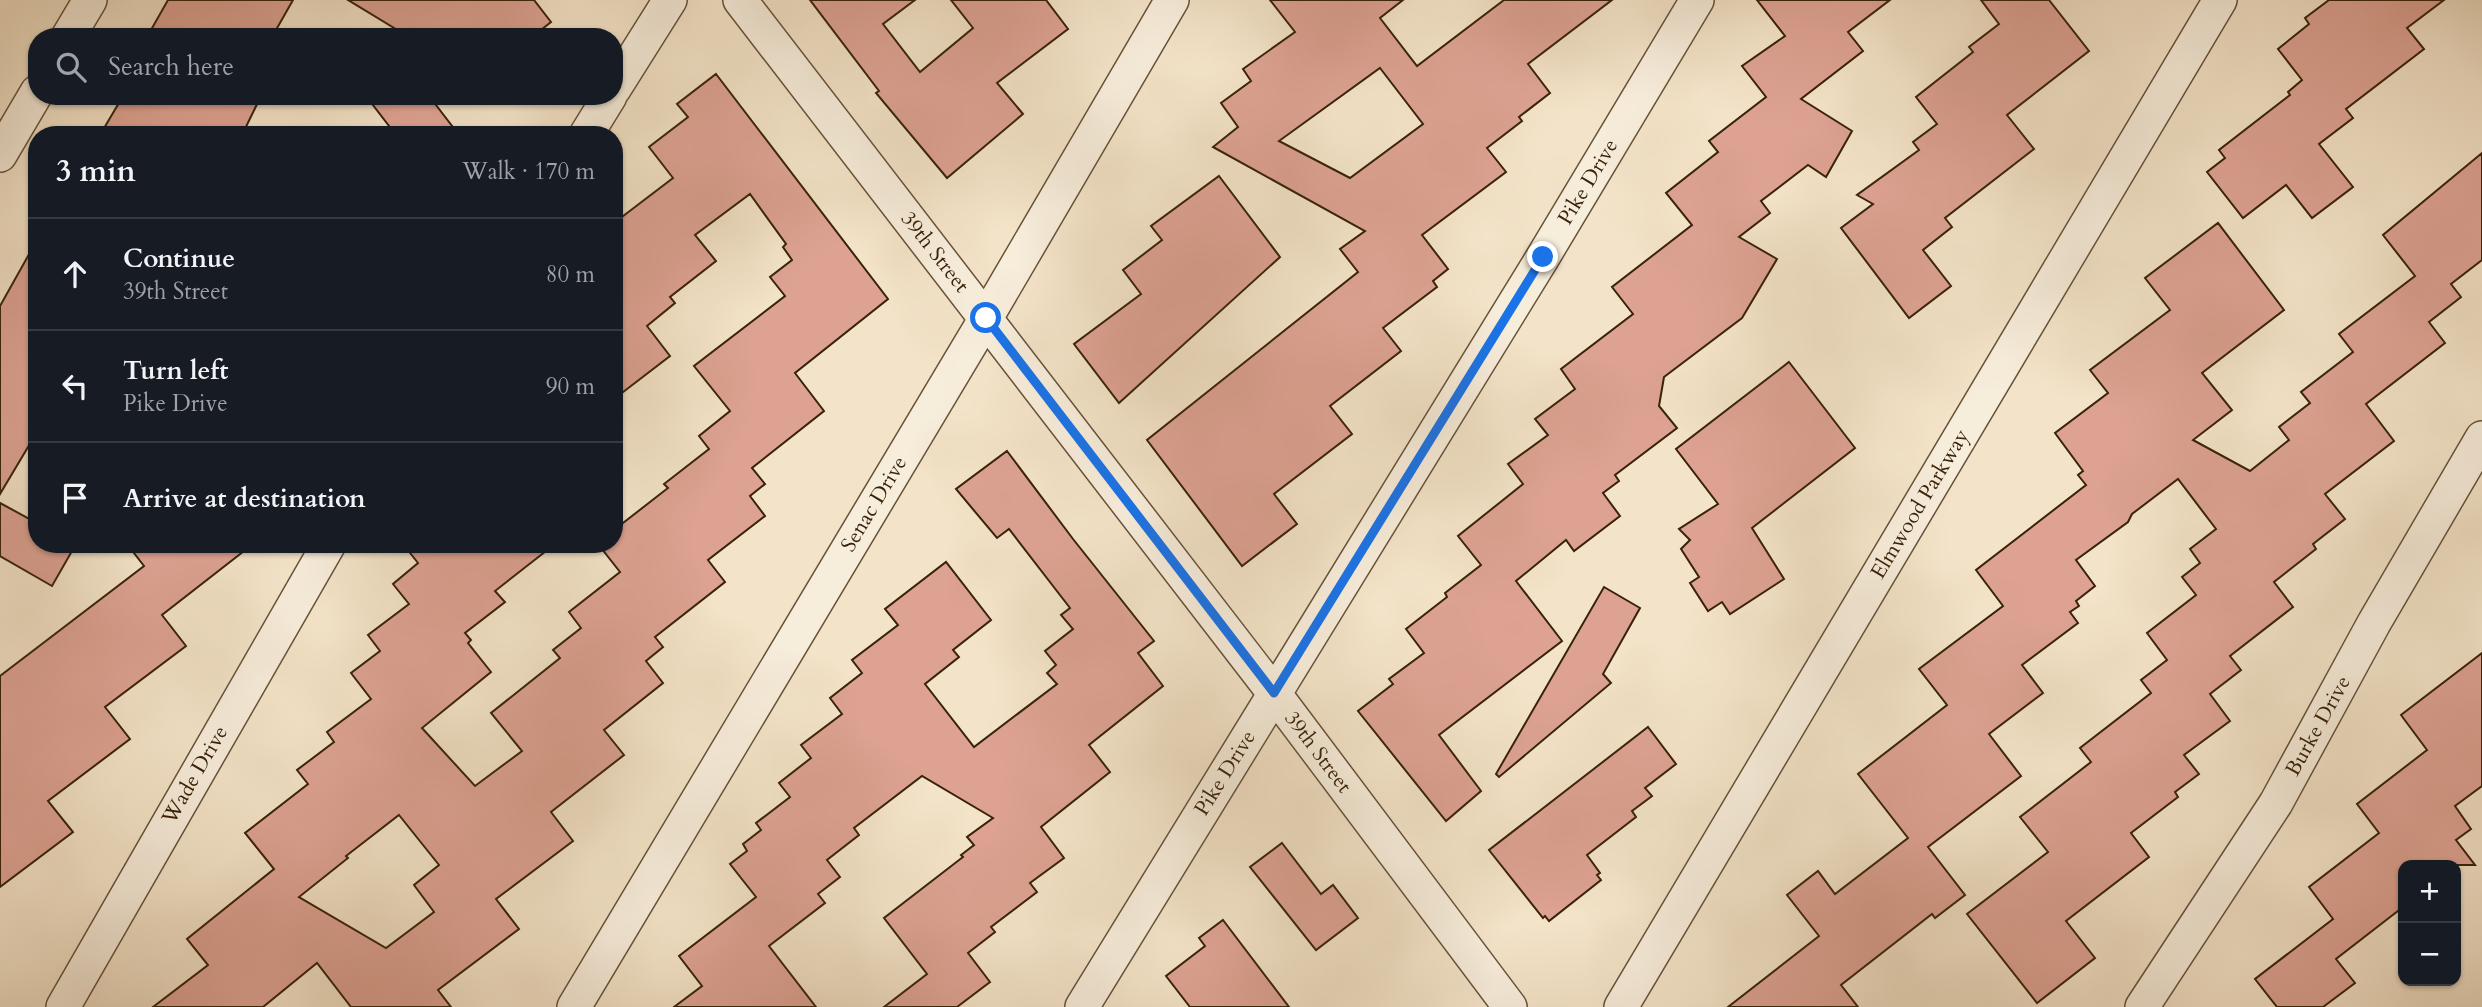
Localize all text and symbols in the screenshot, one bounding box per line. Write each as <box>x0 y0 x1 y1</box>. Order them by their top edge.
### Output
search box <box>28 28 623 105</box>
icon: search <box>52 48 90 86</box>
text: Search here <box>108 49 234 84</box>
street label: Pike Drive <box>1551 134 1625 230</box>
text: 3 min <box>56 151 136 192</box>
text: Walk · 170 m <box>462 156 595 187</box>
street label: 39th Street <box>894 205 976 299</box>
text: Continue <box>123 241 235 276</box>
route end <box>1527 241 1558 272</box>
icon: ahead <box>56 255 94 293</box>
text: 80 m <box>546 259 595 290</box>
text: 39th Street <box>123 276 228 307</box>
route start <box>970 302 1001 333</box>
text: Turn left <box>123 353 228 388</box>
icon: left <box>56 367 94 405</box>
text: 90 m <box>546 371 595 402</box>
text: Pike Drive <box>123 388 228 419</box>
street label: Elmwood Parkway <box>1864 424 1976 584</box>
street label: Senac Drive <box>834 451 914 557</box>
icon: arrive <box>56 479 94 517</box>
text: Arrive at destination <box>123 481 366 516</box>
street label: Burke Drive <box>2278 671 2358 781</box>
street label: 39th Street <box>1278 705 1359 799</box>
street label: Wade Drive <box>155 720 235 830</box>
street label: Pike Drive <box>1187 725 1263 821</box>
map controls <box>2398 860 2461 986</box>
button: + <box>2398 860 2461 923</box>
button: − <box>2398 923 2461 986</box>

